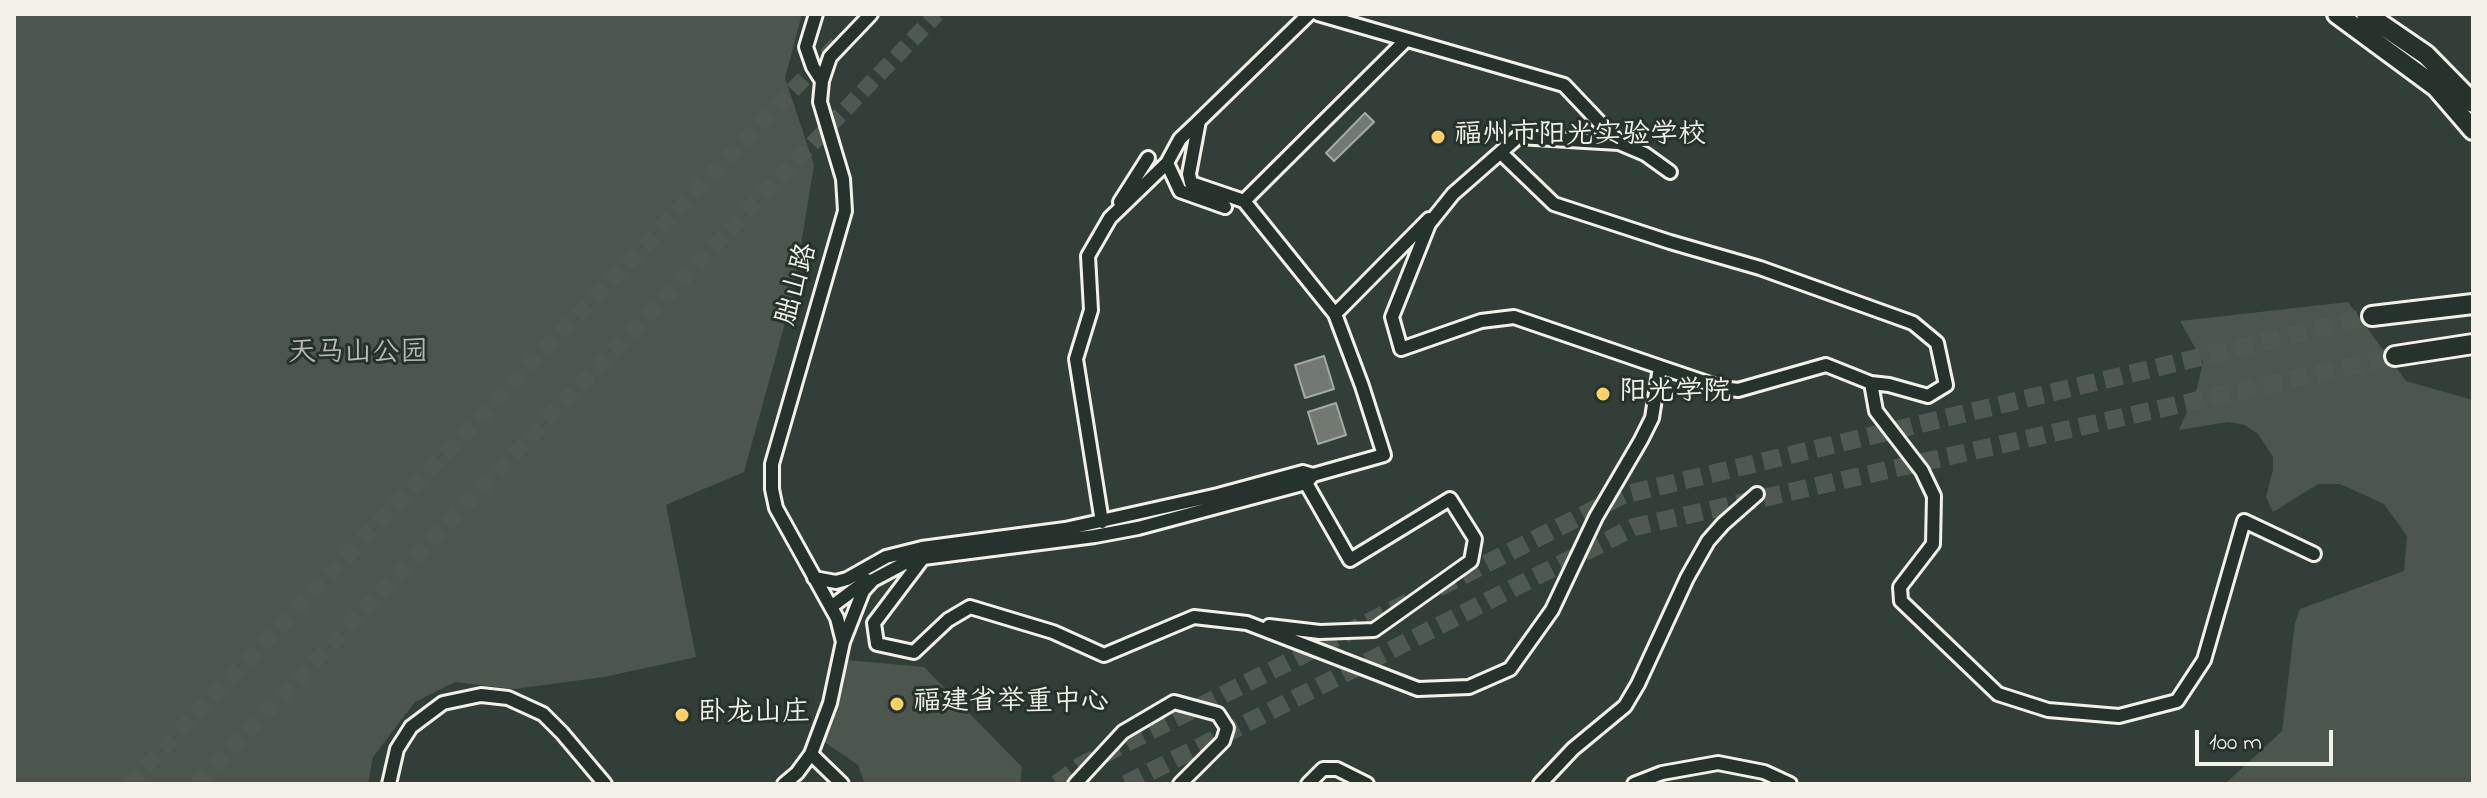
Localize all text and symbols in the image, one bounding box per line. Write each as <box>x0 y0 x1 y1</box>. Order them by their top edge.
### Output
place label: 福州市阳光实验学校 <box>1454 120 1706 154</box>
marker: 福州市阳光实验学校 <box>1429 128 1447 146</box>
street label: 胐山路 <box>771 240 827 330</box>
park label: 天马山公园 <box>288 338 428 372</box>
place label: 阳光学院 <box>1619 377 1731 411</box>
marker: 阳光学院 <box>1594 385 1612 403</box>
place label: 福建省举重中心 <box>913 687 1109 721</box>
marker: 福建省举重中心 <box>888 695 906 713</box>
place label: 卧龙山庄 <box>698 698 810 732</box>
marker: 卧龙山庄 <box>673 706 691 724</box>
scale bar <box>2199 714 2337 764</box>
text: 100 m <box>2209 726 2262 761</box>

